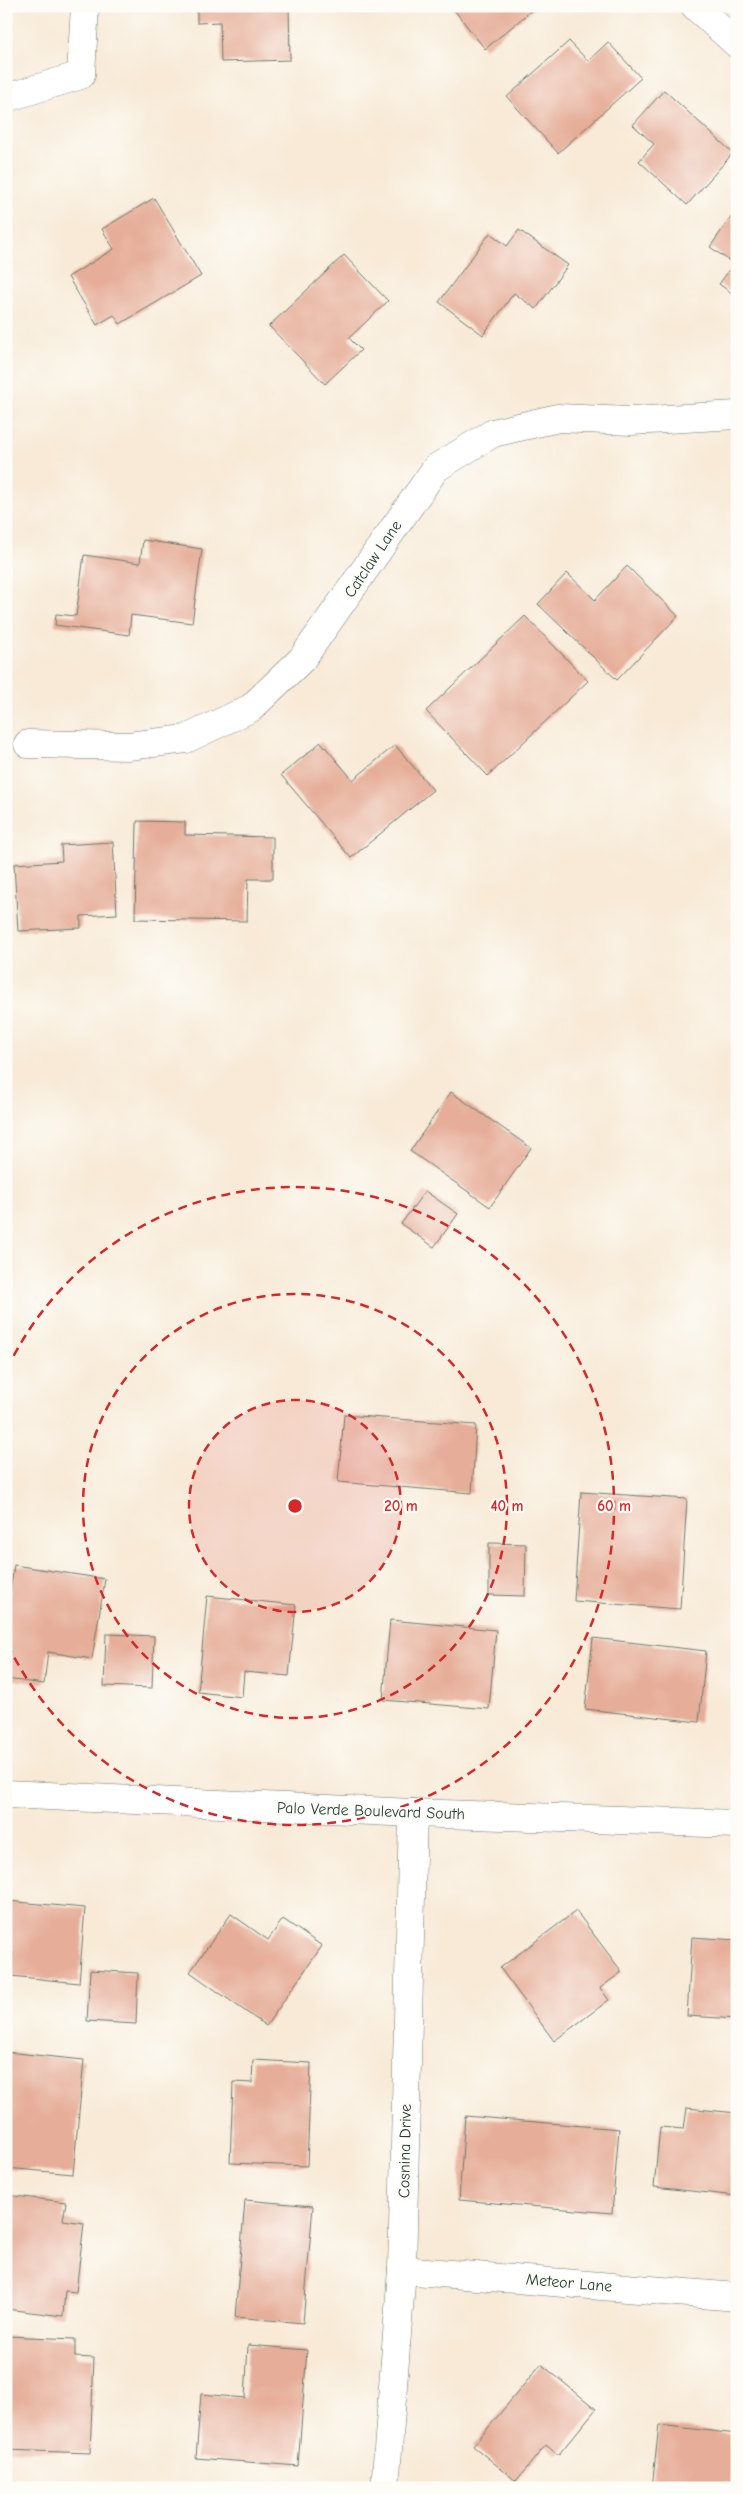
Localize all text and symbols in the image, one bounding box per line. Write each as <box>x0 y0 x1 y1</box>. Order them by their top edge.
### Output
street label: Catclaw Lane <box>341 517 405 601</box>
centre of rings <box>286 1497 304 1515</box>
text: 20 m <box>384 1497 418 1515</box>
text: 40 m <box>491 1497 524 1515</box>
text: 60 m <box>597 1497 631 1515</box>
street label: Palo Verde Boulevard South <box>277 1799 465 1823</box>
street label: Cosnina Drive <box>395 2104 415 2198</box>
street label: Meteor Lane <box>525 2270 613 2296</box>

